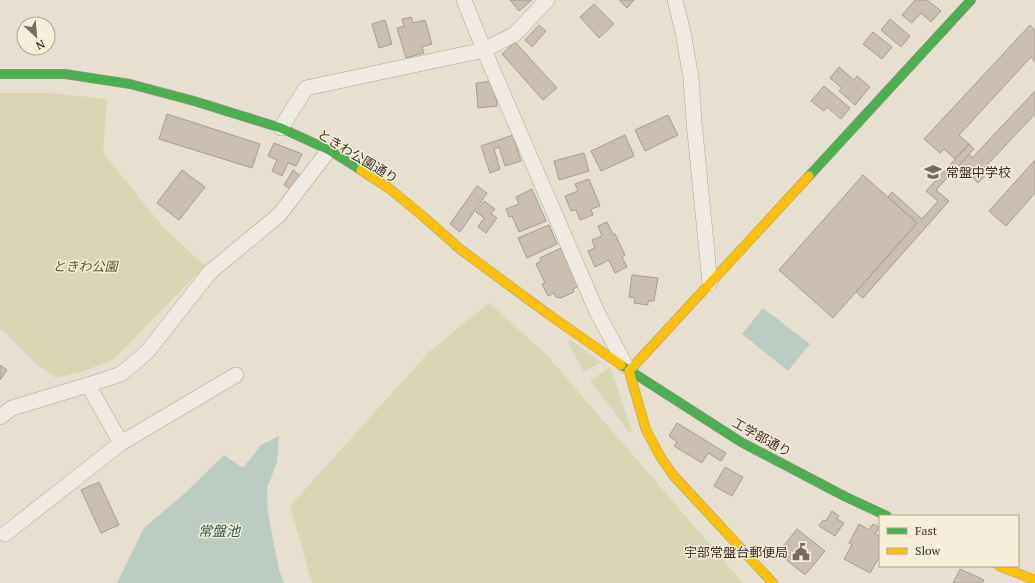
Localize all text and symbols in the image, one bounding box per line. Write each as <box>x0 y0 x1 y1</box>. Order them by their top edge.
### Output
north arrow <box>16 16 56 56</box>
text: N <box>33 37 47 53</box>
street label: ときわ公園通り <box>314 125 402 187</box>
school or university icon: 常盤中学校 <box>923 162 943 182</box>
place label: 常盤中学校 <box>946 163 1011 181</box>
park label: ときわ公園 <box>52 257 119 275</box>
street label: 工学部通り <box>729 413 795 461</box>
legend <box>879 515 1019 567</box>
water label: 常盤池 <box>198 521 242 540</box>
text: Fast <box>915 523 938 538</box>
public building icon: 宇部常盤台郵便局 <box>791 542 811 562</box>
place label: 宇部常盤台郵便局 <box>684 543 788 561</box>
text: Slow <box>915 543 941 558</box>

